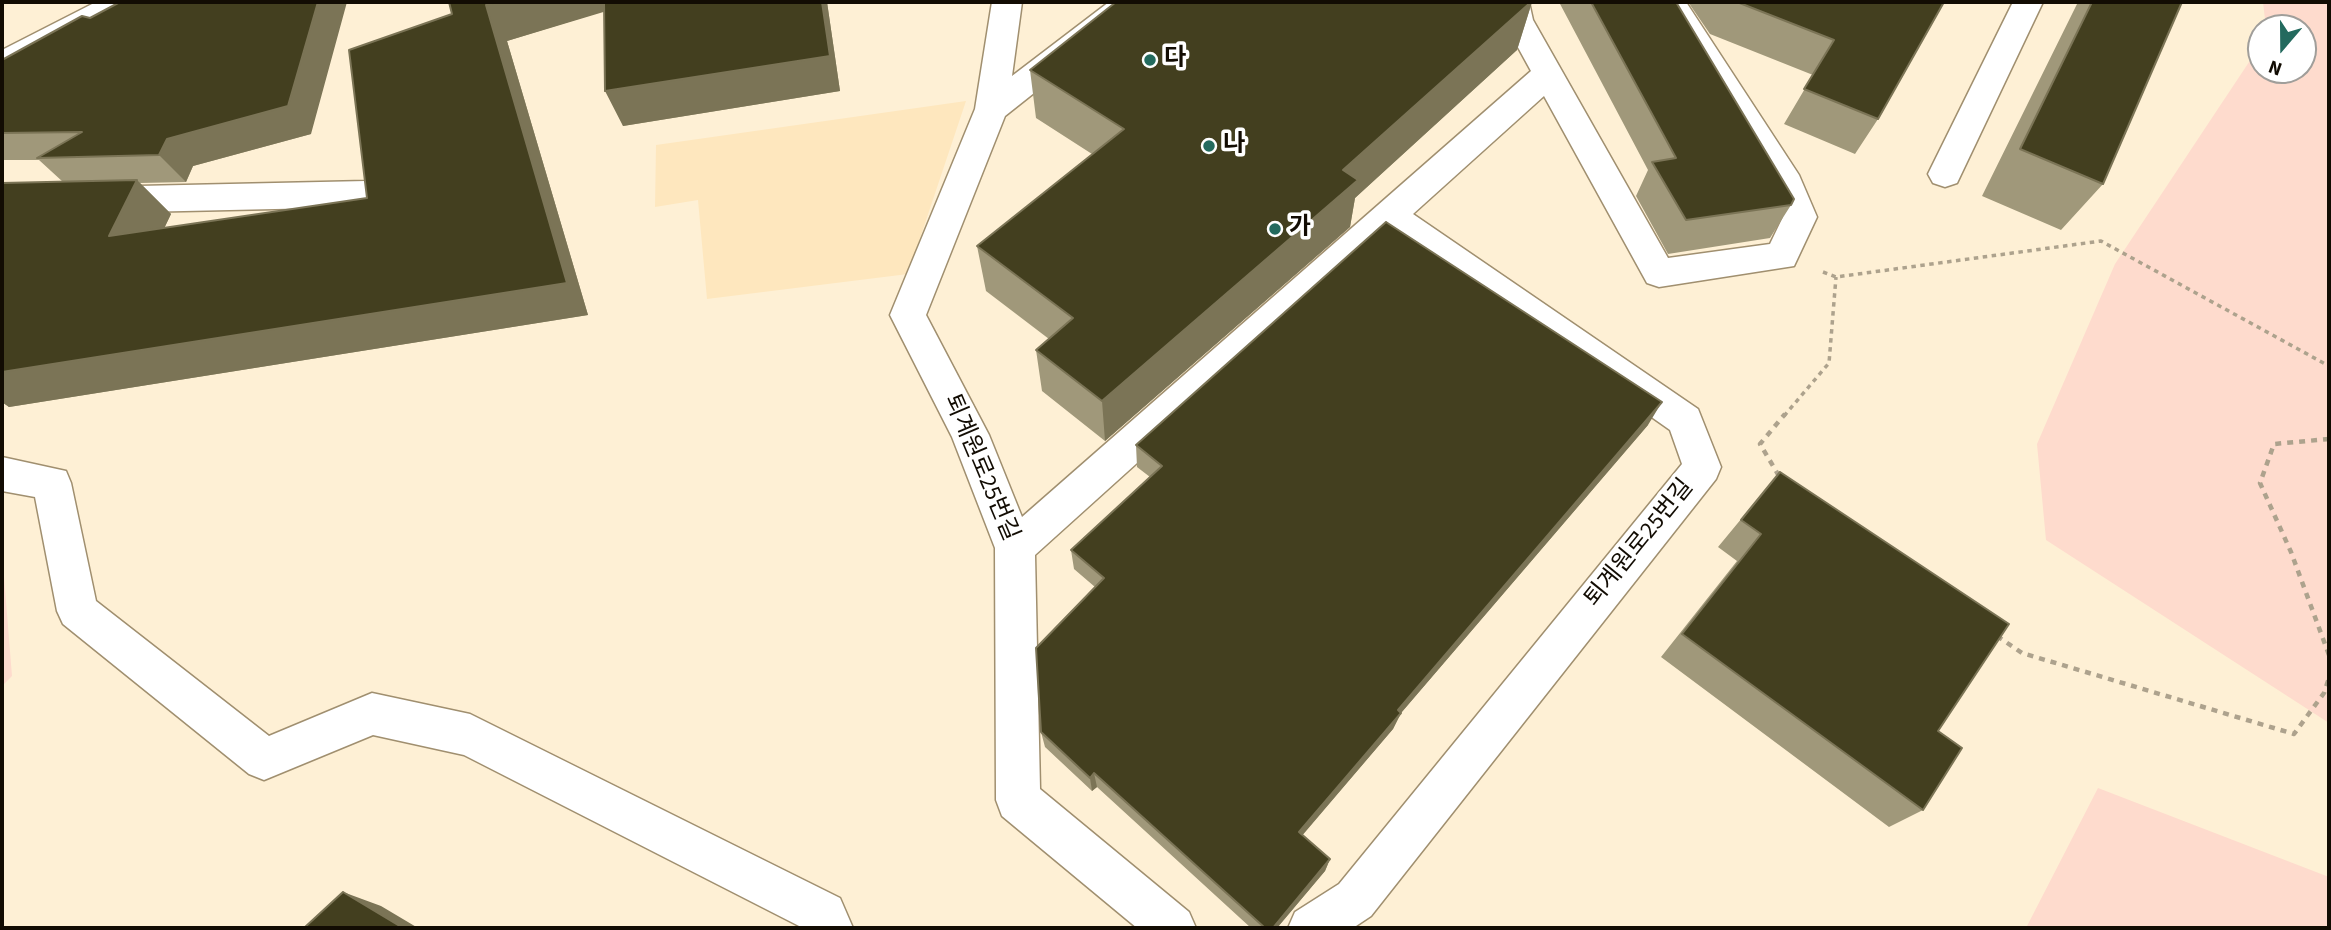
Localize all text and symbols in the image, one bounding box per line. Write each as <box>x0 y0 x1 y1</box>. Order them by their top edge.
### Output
north arrow <box>2247 14 2317 84</box>
place label: 다 <box>1164 46 1186 74</box>
marker: 다 <box>1142 52 1158 68</box>
text: N <box>2265 52 2286 82</box>
place label: 나 <box>1223 132 1245 160</box>
marker: 나 <box>1201 138 1217 154</box>
place label: 가 <box>1289 215 1311 243</box>
marker: 가 <box>1267 221 1283 237</box>
street label: 퇴계원로25번길 <box>936 390 1024 546</box>
street label: 퇴계원로25번길 <box>1580 474 1700 614</box>

